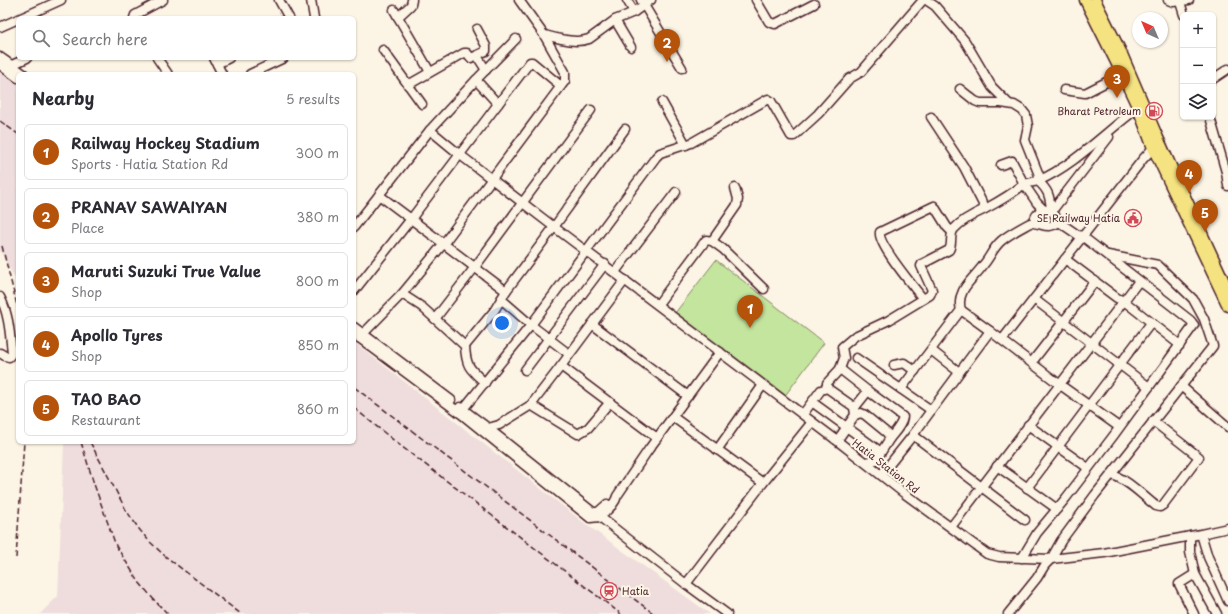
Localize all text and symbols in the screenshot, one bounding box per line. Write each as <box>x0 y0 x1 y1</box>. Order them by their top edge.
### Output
north arrow <box>1132 12 1168 48</box>
map controls <box>1180 12 1216 120</box>
button: + <box>1180 12 1216 48</box>
search box <box>16 16 356 60</box>
icon: search <box>30 27 52 49</box>
text: Search here <box>62 27 148 50</box>
pin: 2 <box>654 29 680 62</box>
button: − <box>1180 48 1216 84</box>
pin: 3 <box>1104 65 1130 98</box>
button: layers <box>1180 84 1216 120</box>
text: Nearby <box>32 85 94 111</box>
text: 5 results <box>286 89 340 108</box>
fuel station icon: Bharat Petroleum <box>1144 101 1164 121</box>
place label: Bharat Petroleum <box>1057 103 1141 118</box>
text: Railway Hockey Stadium <box>71 131 260 154</box>
text: 1 <box>43 143 49 162</box>
text: 300 m <box>295 143 339 162</box>
text: Sports · Hatia Station Rd <box>71 154 228 173</box>
pin: 4 <box>1176 160 1202 193</box>
text: PRANAV SAWAIYAN <box>71 195 227 218</box>
pin: 5 <box>1192 199 1218 232</box>
text: 2 <box>41 207 51 226</box>
text: 380 m <box>296 207 339 226</box>
public building icon: SE Railway Hatia <box>1123 208 1143 228</box>
place label: SE Railway Hatia <box>1036 210 1121 226</box>
text: Place <box>71 218 104 237</box>
text: Maruti Suzuki True Value <box>71 259 261 282</box>
text: 3 <box>42 271 50 290</box>
text: 800 m <box>296 271 339 290</box>
text: Shop <box>71 282 102 301</box>
pin: 1 <box>737 295 763 328</box>
your location <box>492 313 512 333</box>
text: Apollo Tyres <box>71 323 163 346</box>
text: 4 <box>42 335 50 354</box>
text: 850 m <box>298 335 339 354</box>
text: Shop <box>71 346 102 365</box>
text: TAO BAO <box>71 387 141 410</box>
text: 5 <box>42 399 50 418</box>
text: 860 m <box>297 399 339 418</box>
text: Restaurant <box>71 410 141 429</box>
street label: Hatia Station Rd <box>850 435 923 497</box>
station icon: Hatia <box>599 581 619 601</box>
place label: Hatia <box>622 583 650 598</box>

